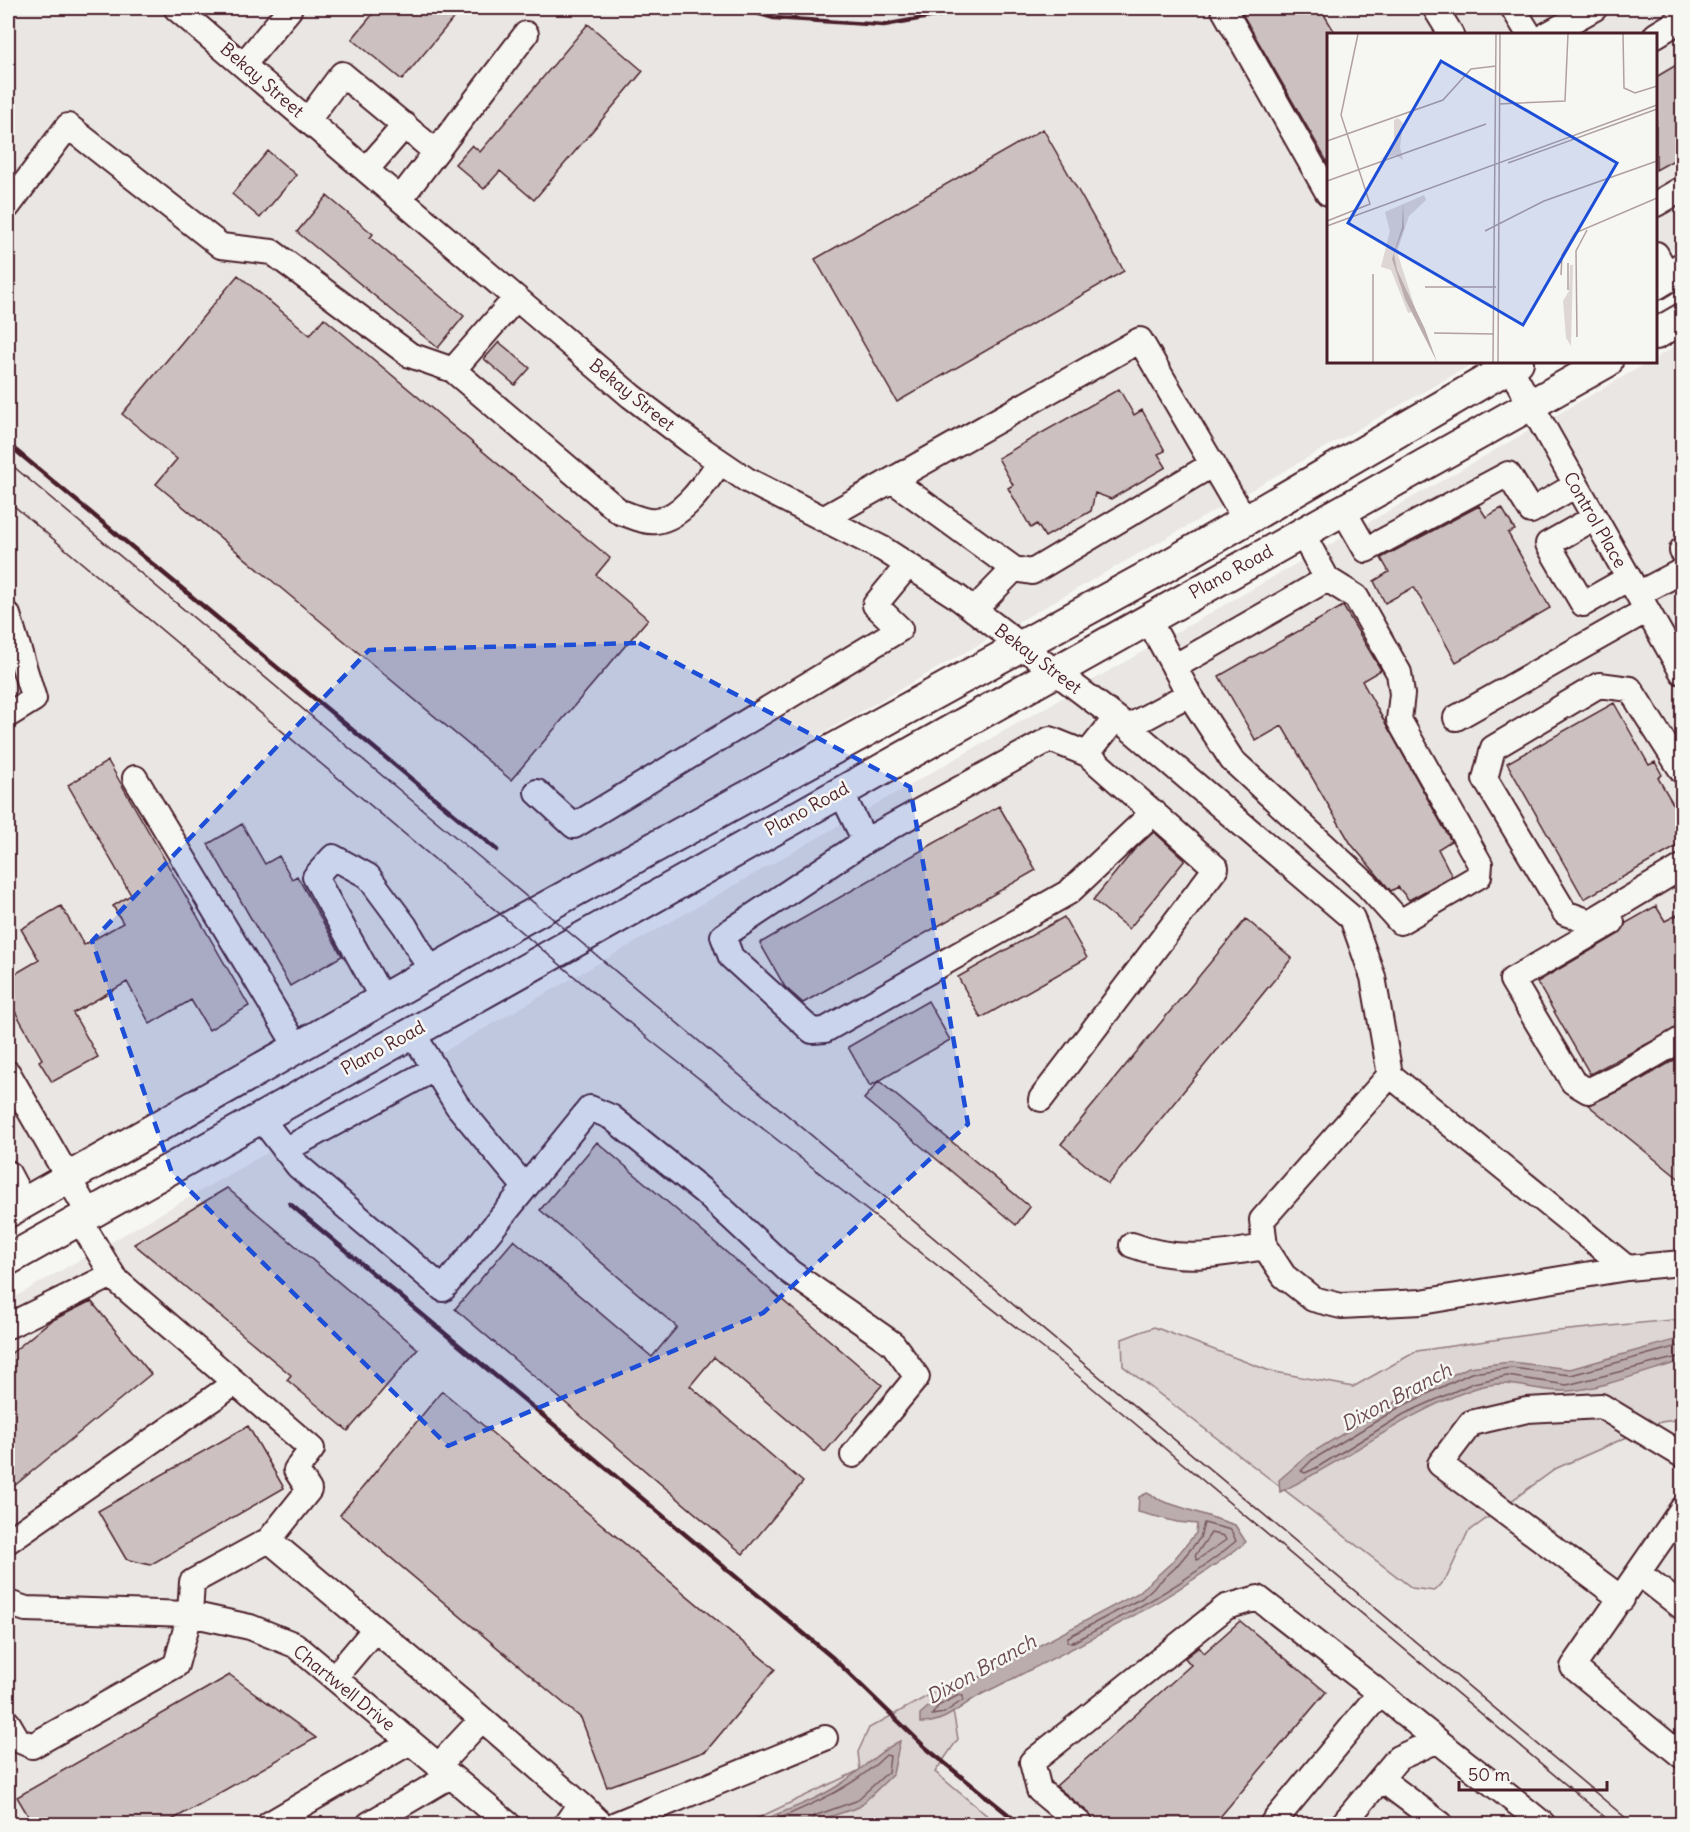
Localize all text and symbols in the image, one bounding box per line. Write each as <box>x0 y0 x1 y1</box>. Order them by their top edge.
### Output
inset map <box>1327 33 1657 363</box>
street label: Bekay Street <box>216 37 309 122</box>
street label: Bekay Street <box>585 353 680 436</box>
street label: Control Place <box>1559 468 1632 572</box>
street label: Plano Road <box>1185 539 1277 604</box>
street label: Bekay Street <box>990 618 1086 699</box>
street label: Plano Road <box>761 776 853 841</box>
street label: Plano Road <box>337 1015 429 1080</box>
water label: Dixon Branch <box>1336 1357 1456 1436</box>
water label: Dixon Branch <box>922 1628 1040 1709</box>
street label: Chartwell Drive <box>289 1639 400 1736</box>
scale bar <box>1459 1754 1608 1792</box>
text: 50 m <box>1468 1763 1510 1786</box>

